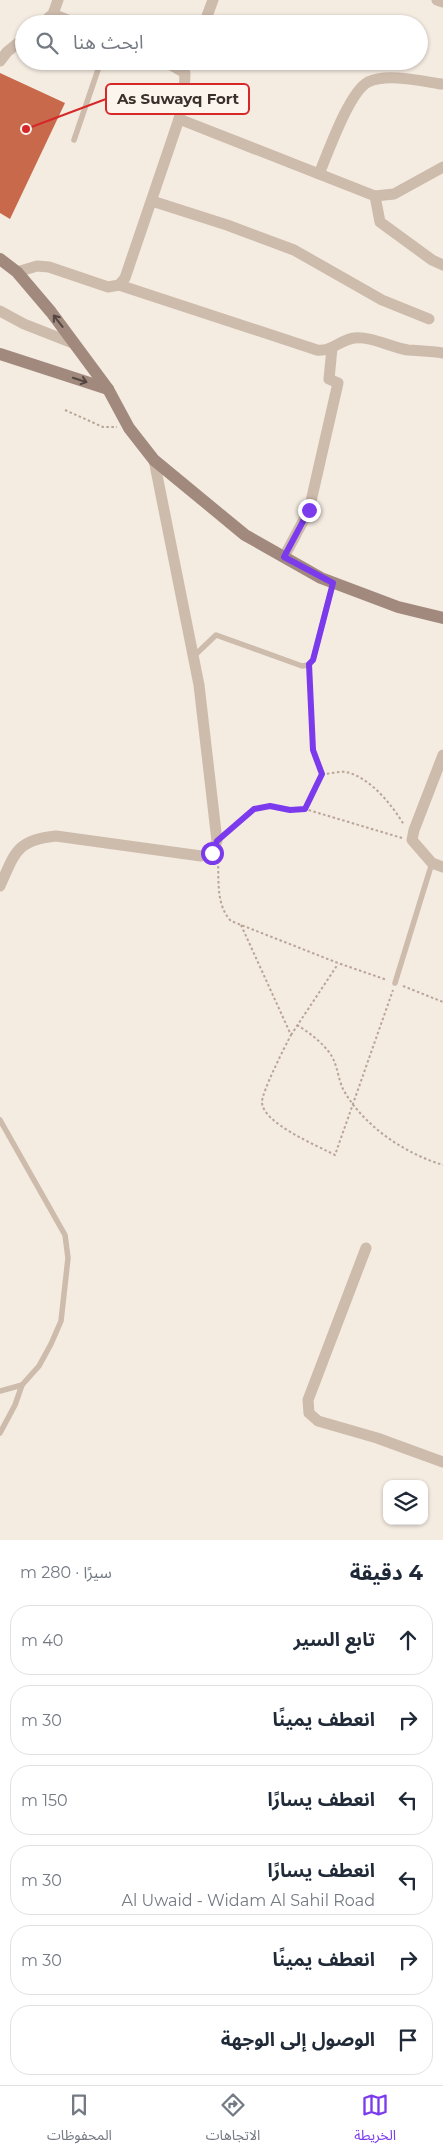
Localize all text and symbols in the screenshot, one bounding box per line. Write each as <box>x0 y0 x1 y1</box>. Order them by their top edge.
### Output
search box <box>15 15 428 70</box>
icon: search <box>33 29 61 57</box>
text: ابحث هنا <box>73 31 143 54</box>
callout: As Suwayq Fort <box>106 84 249 114</box>
text: As Suwayq Fort <box>116 89 240 108</box>
one-way arrow <box>53 314 63 328</box>
one-way arrow <box>71 375 87 385</box>
route end <box>298 499 321 522</box>
route start <box>201 842 224 865</box>
map controls <box>383 1480 428 1525</box>
button: layers <box>383 1480 428 1525</box>
text: 4 دقيقة <box>350 1560 423 1585</box>
text: سيرًا · 280 m <box>20 1563 112 1582</box>
icon: ahead <box>394 1626 422 1654</box>
text: تابع السير <box>293 1628 375 1651</box>
text: 40 m <box>21 1631 63 1650</box>
icon: right <box>394 1706 422 1734</box>
text: انعطف يمينًا <box>272 1708 375 1731</box>
text: 30 m <box>21 1711 62 1730</box>
icon: left <box>394 1786 422 1814</box>
text: انعطف يسارًا <box>268 1788 375 1811</box>
text: 150 m <box>21 1791 68 1810</box>
text: انعطف يسارًا <box>268 1859 375 1882</box>
icon: left <box>394 1866 422 1894</box>
text: 30 m <box>21 1871 62 1890</box>
text: Al Uwaid - Widam Al Sahil Road <box>122 1891 375 1910</box>
icon: right <box>394 1946 422 1974</box>
text: انعطف يمينًا <box>272 1948 375 1971</box>
text: 30 m <box>21 1951 62 1970</box>
icon: arrive <box>394 2026 422 2054</box>
text: الوصول إلى الوجهة <box>221 2028 375 2051</box>
tab: المحفوظات <box>47 2091 112 2150</box>
tab: الاتجاهات <box>206 2091 260 2150</box>
tab: الخريطة <box>354 2091 396 2150</box>

